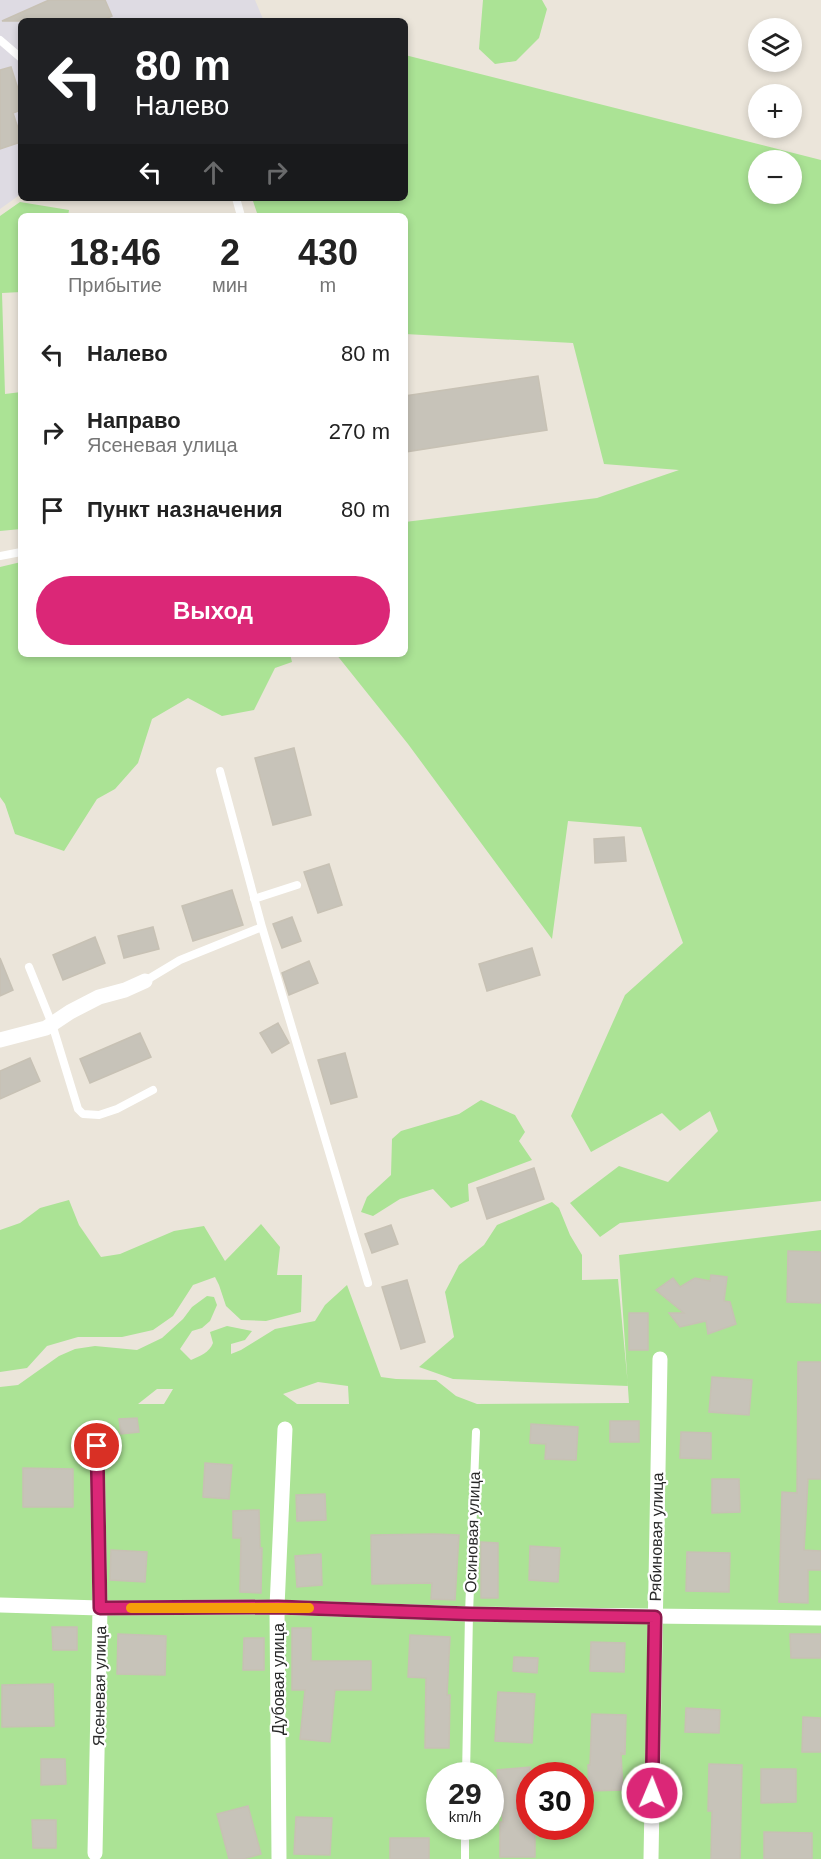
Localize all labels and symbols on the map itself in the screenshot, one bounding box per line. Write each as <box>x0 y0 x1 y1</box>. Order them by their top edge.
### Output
pin <box>71 1420 122 1471</box>
street label: Осиновая улица <box>462 1471 483 1593</box>
street label: Рябиновая улица <box>647 1472 666 1602</box>
street label: Дубовая улица <box>270 1623 287 1735</box>
street label: Ясеневая улица <box>90 1626 109 1746</box>
position arrow <box>620 1761 684 1825</box>
speed limit sign: 30 <box>516 1762 594 1840</box>

